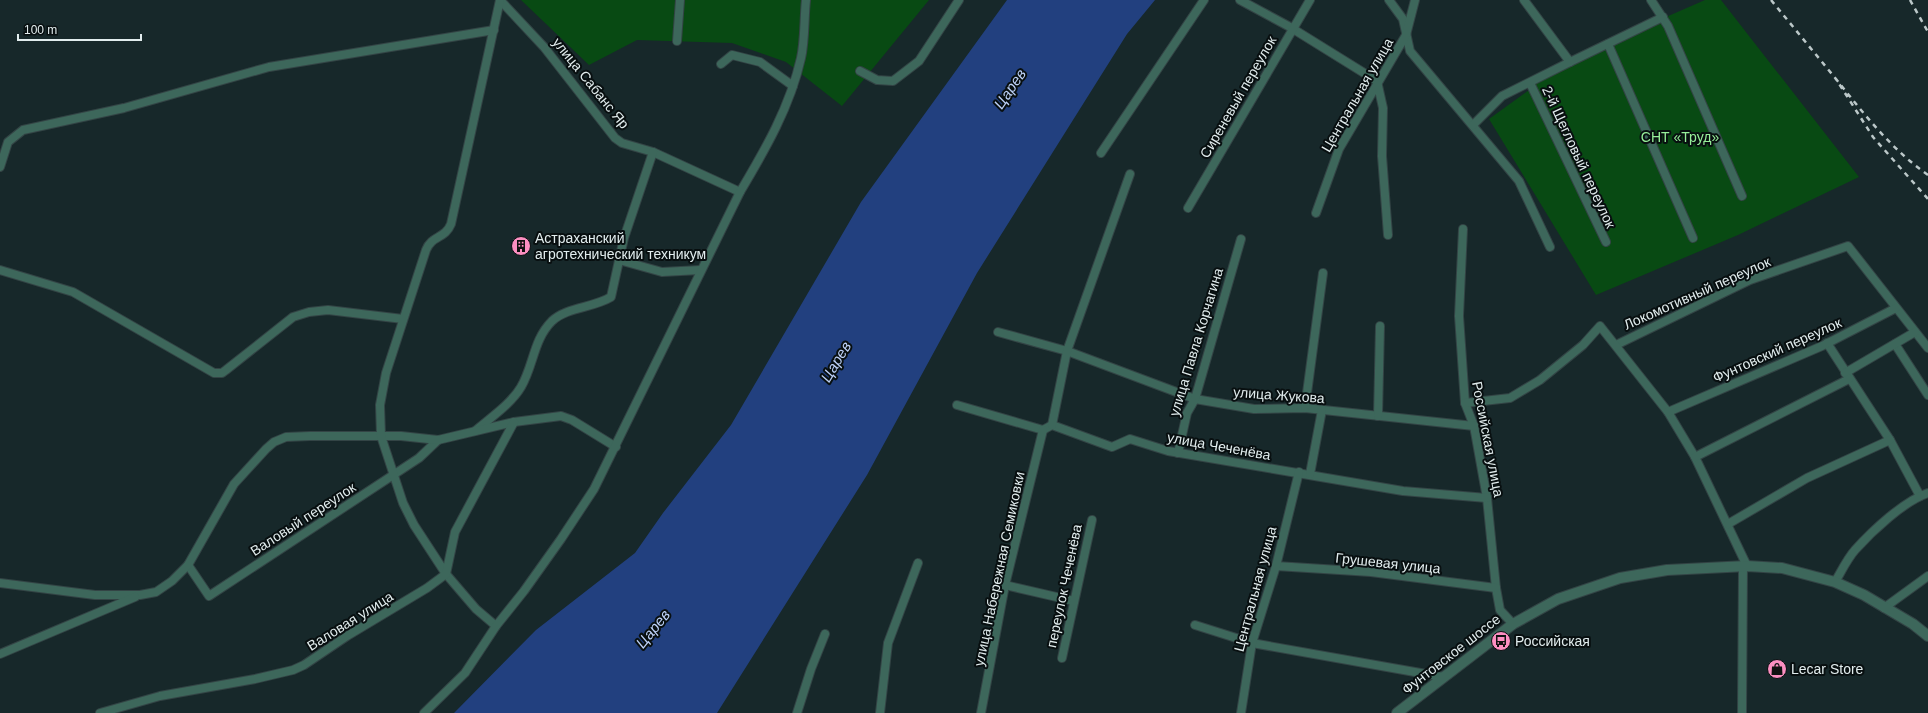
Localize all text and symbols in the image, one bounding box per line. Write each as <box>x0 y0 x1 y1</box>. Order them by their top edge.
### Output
scale bar <box>18 16 141 42</box>
text: 100 m <box>24 23 57 37</box>
street label: Сиреневый переулок <box>1197 33 1280 161</box>
street label: улица Сабанс Яр <box>549 34 633 132</box>
street label: Центральная улица <box>1318 35 1396 155</box>
water label: Царев <box>990 65 1029 112</box>
street label: 2-й Щегловый переулок <box>1539 83 1619 231</box>
park label: СНТ «Труд» <box>1641 129 1719 145</box>
place label: Астраханский агротехнический техникум <box>535 230 706 262</box>
building icon: Астраханский агротехнический техникум <box>510 235 532 257</box>
street label: Локомотивный переулок <box>1621 253 1774 333</box>
street label: улица Павла Корчагина <box>1166 266 1226 418</box>
street label: Фунтовский переулок <box>1710 314 1845 386</box>
water label: Царев <box>817 338 854 385</box>
street label: Российская улица <box>1469 380 1507 498</box>
street label: улица Жукова <box>1233 384 1325 406</box>
street label: улица Чеченёва <box>1166 429 1272 463</box>
street label: улица Набережная Семиковки <box>971 470 1027 668</box>
street label: Валовый переулок <box>247 479 359 559</box>
street label: переулок Чеченёва <box>1043 523 1085 649</box>
street label: Центральная улица <box>1231 525 1279 653</box>
street label: Грушевая улица <box>1335 550 1441 576</box>
street label: Валовая улица <box>304 588 396 654</box>
water label: Царев <box>632 606 673 651</box>
street label: Фунтовское шоссе <box>1399 611 1503 697</box>
bus stop icon: Российская <box>1490 630 1512 652</box>
place label: Российская <box>1515 633 1590 649</box>
shop icon: Lecar Store <box>1766 658 1788 680</box>
place label: Lecar Store <box>1791 661 1864 677</box>

